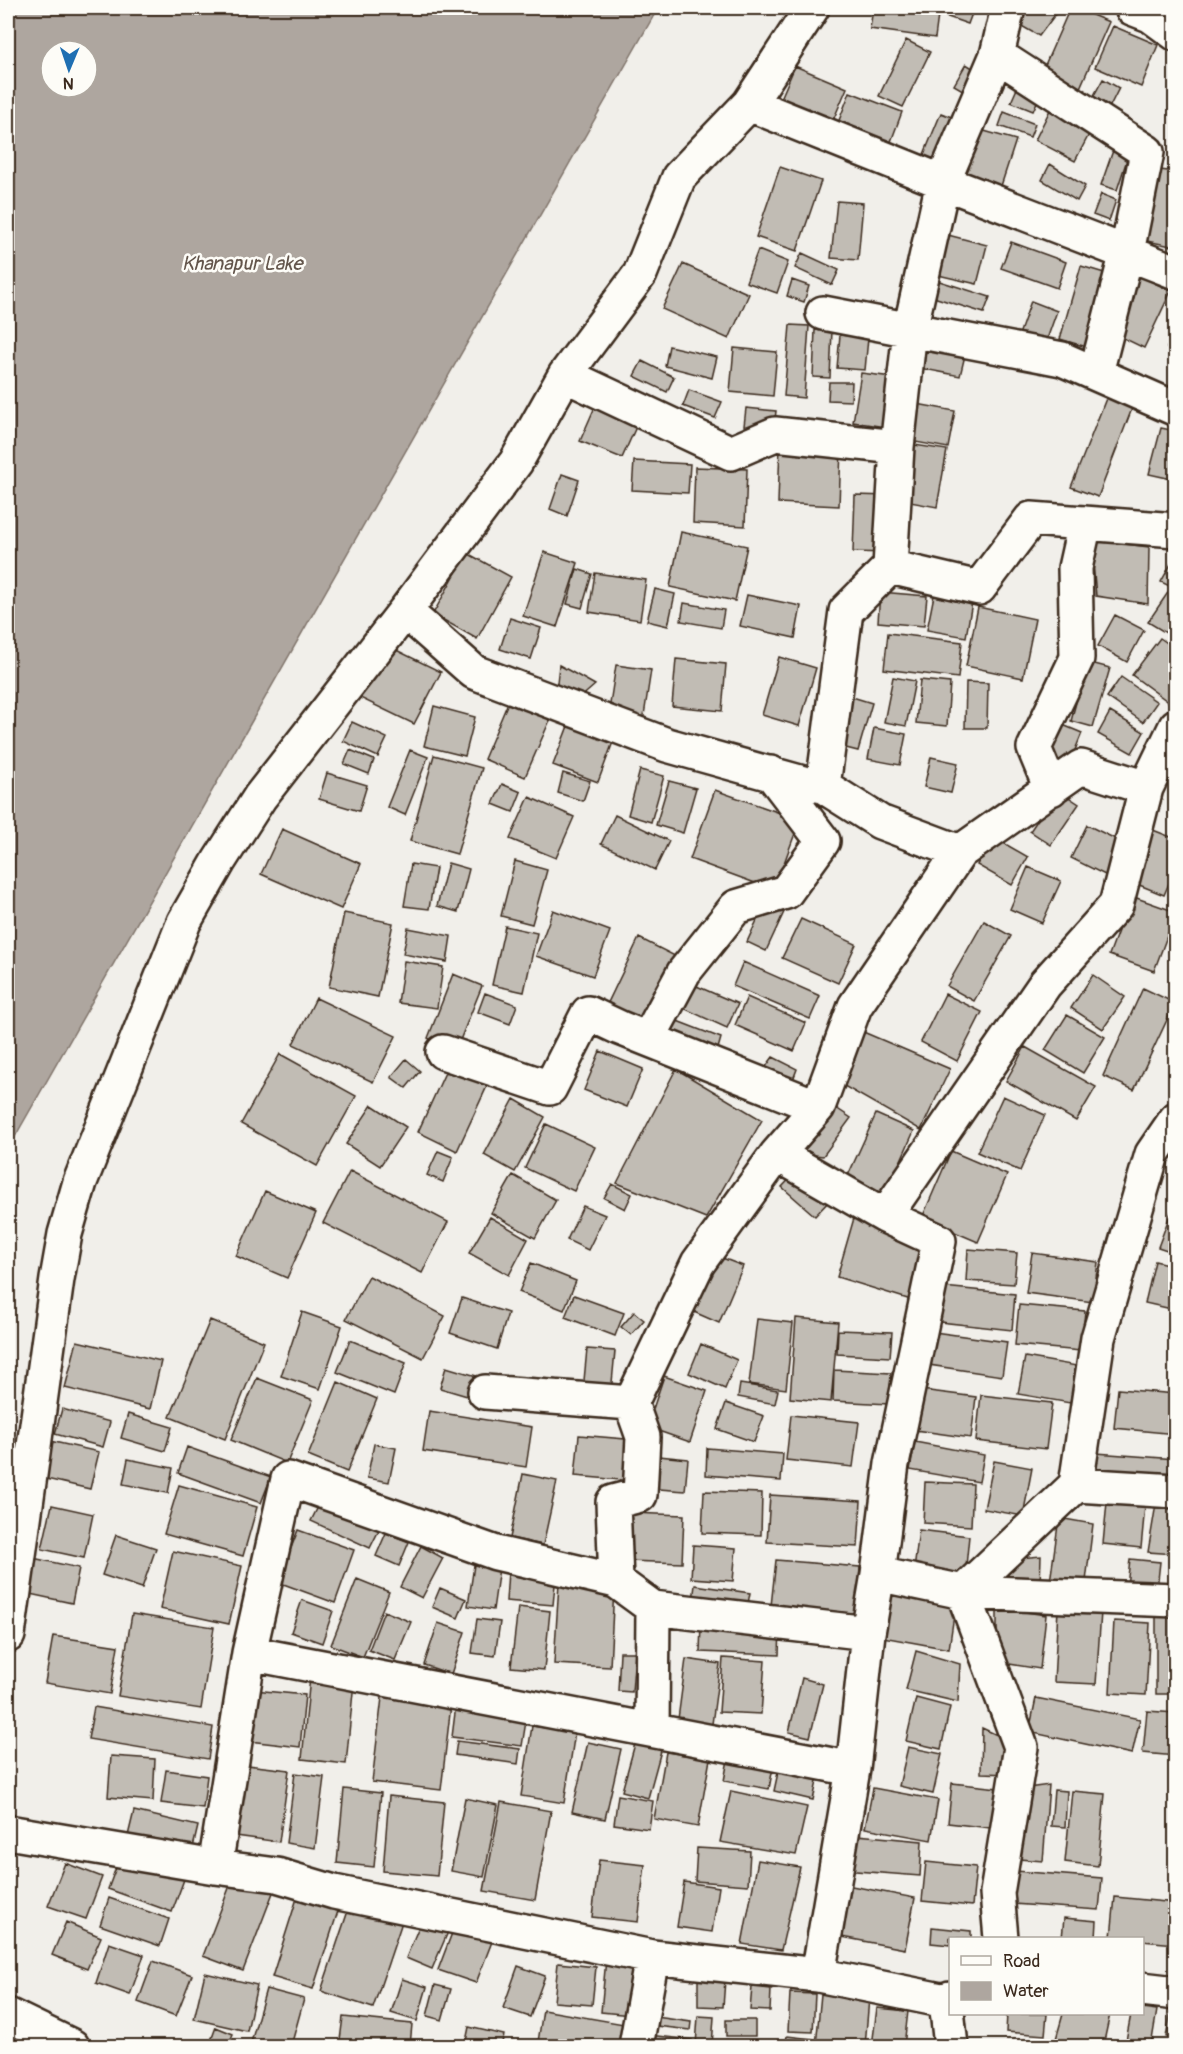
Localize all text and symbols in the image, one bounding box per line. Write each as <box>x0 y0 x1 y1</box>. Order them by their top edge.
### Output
north arrow <box>39 39 99 99</box>
text: N <box>63 73 74 93</box>
water label: Khanapur Lake <box>182 251 304 276</box>
legend <box>949 1937 1144 2015</box>
text: Road <box>1003 1950 1040 1973</box>
text: Water <box>1003 1980 1049 2003</box>

